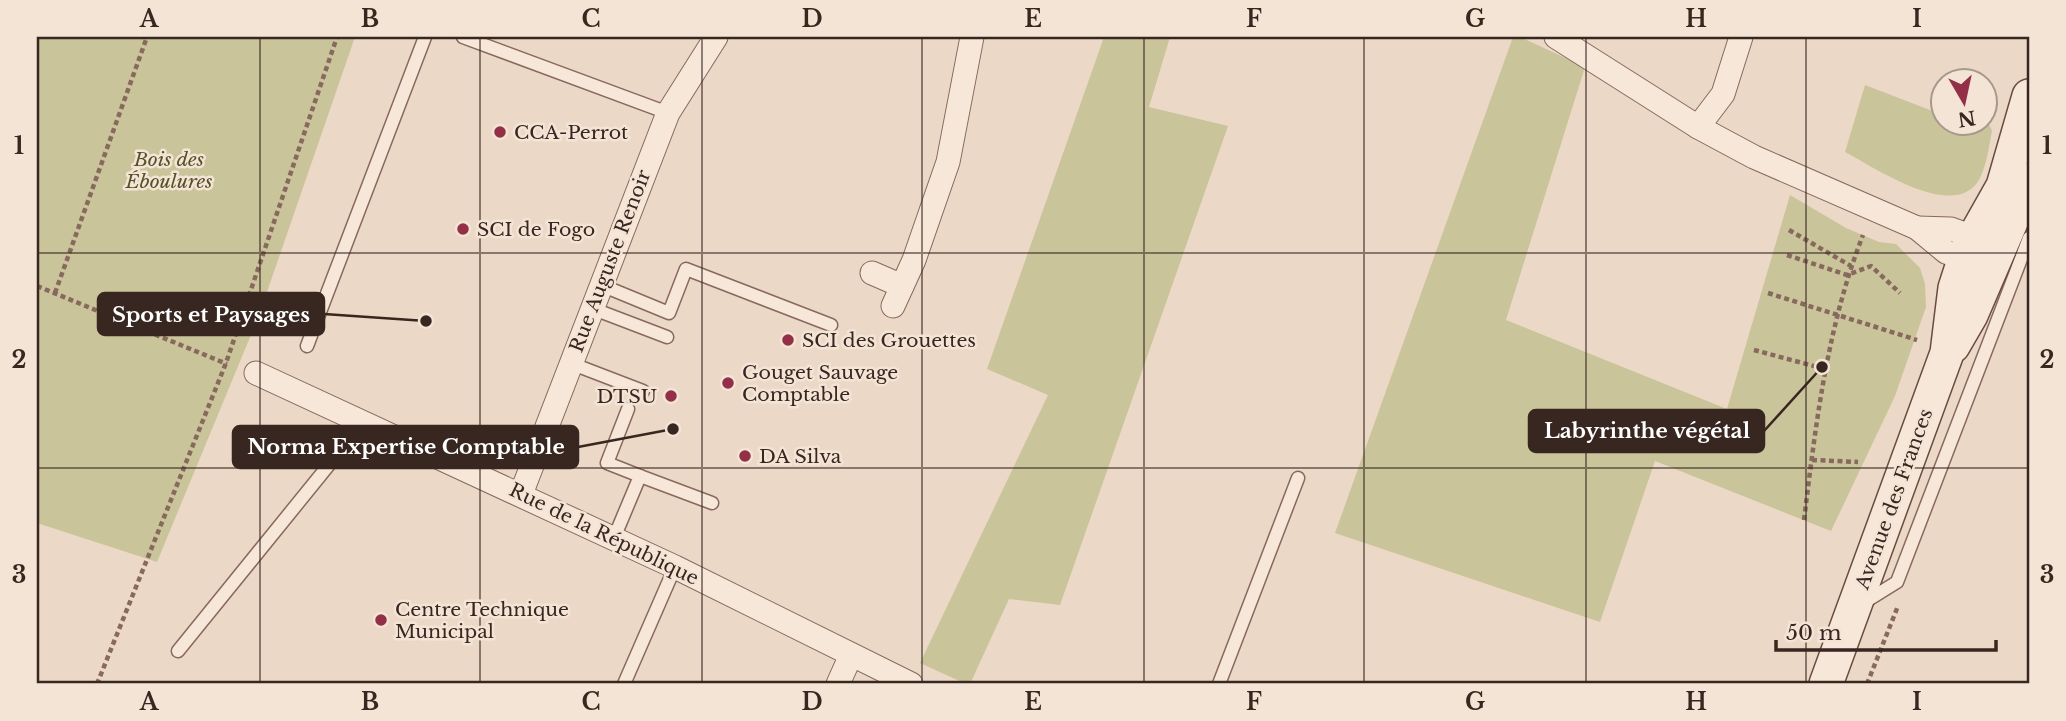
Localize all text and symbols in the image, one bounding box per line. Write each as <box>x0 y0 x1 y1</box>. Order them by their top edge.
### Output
text: A <box>139 5 160 33</box>
text: B <box>361 5 379 33</box>
text: C <box>582 5 600 33</box>
text: D <box>801 5 823 33</box>
text: E <box>1024 5 1042 33</box>
text: F <box>1246 5 1262 33</box>
text: G <box>1465 5 1485 33</box>
text: H <box>1685 5 1707 33</box>
text: I <box>1912 5 1922 33</box>
north arrow <box>1930 66 2000 136</box>
text: N <box>1956 106 1977 131</box>
place label: CCA-Perrot <box>514 121 629 144</box>
marker: CCA-Perrot <box>492 124 508 140</box>
text: 1 <box>14 132 24 160</box>
text: 1 <box>2042 132 2052 160</box>
park label: Bois des Éboulures <box>125 148 212 193</box>
street label: Rue Auguste Renoir <box>565 167 655 355</box>
place label: SCI de Fogo <box>477 218 595 241</box>
marker: SCI de Fogo <box>455 221 471 237</box>
callout: Sports et Paysages <box>98 293 324 335</box>
text: Sports et Paysages <box>112 302 310 328</box>
place label: SCI des Grouettes <box>802 329 976 352</box>
marker: SCI des Grouettes <box>780 332 796 348</box>
text: 2 <box>12 346 26 374</box>
text: 2 <box>2040 346 2054 374</box>
place label: Gouget Sauvage Comptable <box>742 361 898 406</box>
marker: Gouget Sauvage Comptable <box>720 375 736 391</box>
place label: DTSU <box>597 385 657 408</box>
marker: DTSU <box>663 388 679 404</box>
street label: Avenue des Frances <box>1850 406 1937 593</box>
callout: Labyrinthe végétal <box>1529 410 1764 452</box>
text: Labyrinthe végétal <box>1544 418 1751 444</box>
callout: Norma Expertise Comptable <box>233 426 578 468</box>
text: Norma Expertise Comptable <box>247 434 565 460</box>
place label: DA Silva <box>759 445 842 468</box>
marker: DA Silva <box>737 448 753 464</box>
street label: Rue de la République <box>506 478 702 590</box>
text: 3 <box>12 561 26 589</box>
text: 3 <box>2040 561 2054 589</box>
place label: Centre Technique Municipal <box>395 598 569 643</box>
scale bar <box>1776 609 1996 653</box>
marker: Centre Technique Municipal <box>373 612 389 628</box>
text: 50 m <box>1786 620 1842 646</box>
text: A <box>139 688 160 716</box>
text: B <box>361 688 379 716</box>
text: C <box>582 688 600 716</box>
text: D <box>801 688 823 716</box>
text: E <box>1024 688 1042 716</box>
text: F <box>1246 688 1262 716</box>
text: G <box>1465 688 1485 716</box>
text: H <box>1685 688 1707 716</box>
text: I <box>1912 688 1922 716</box>

